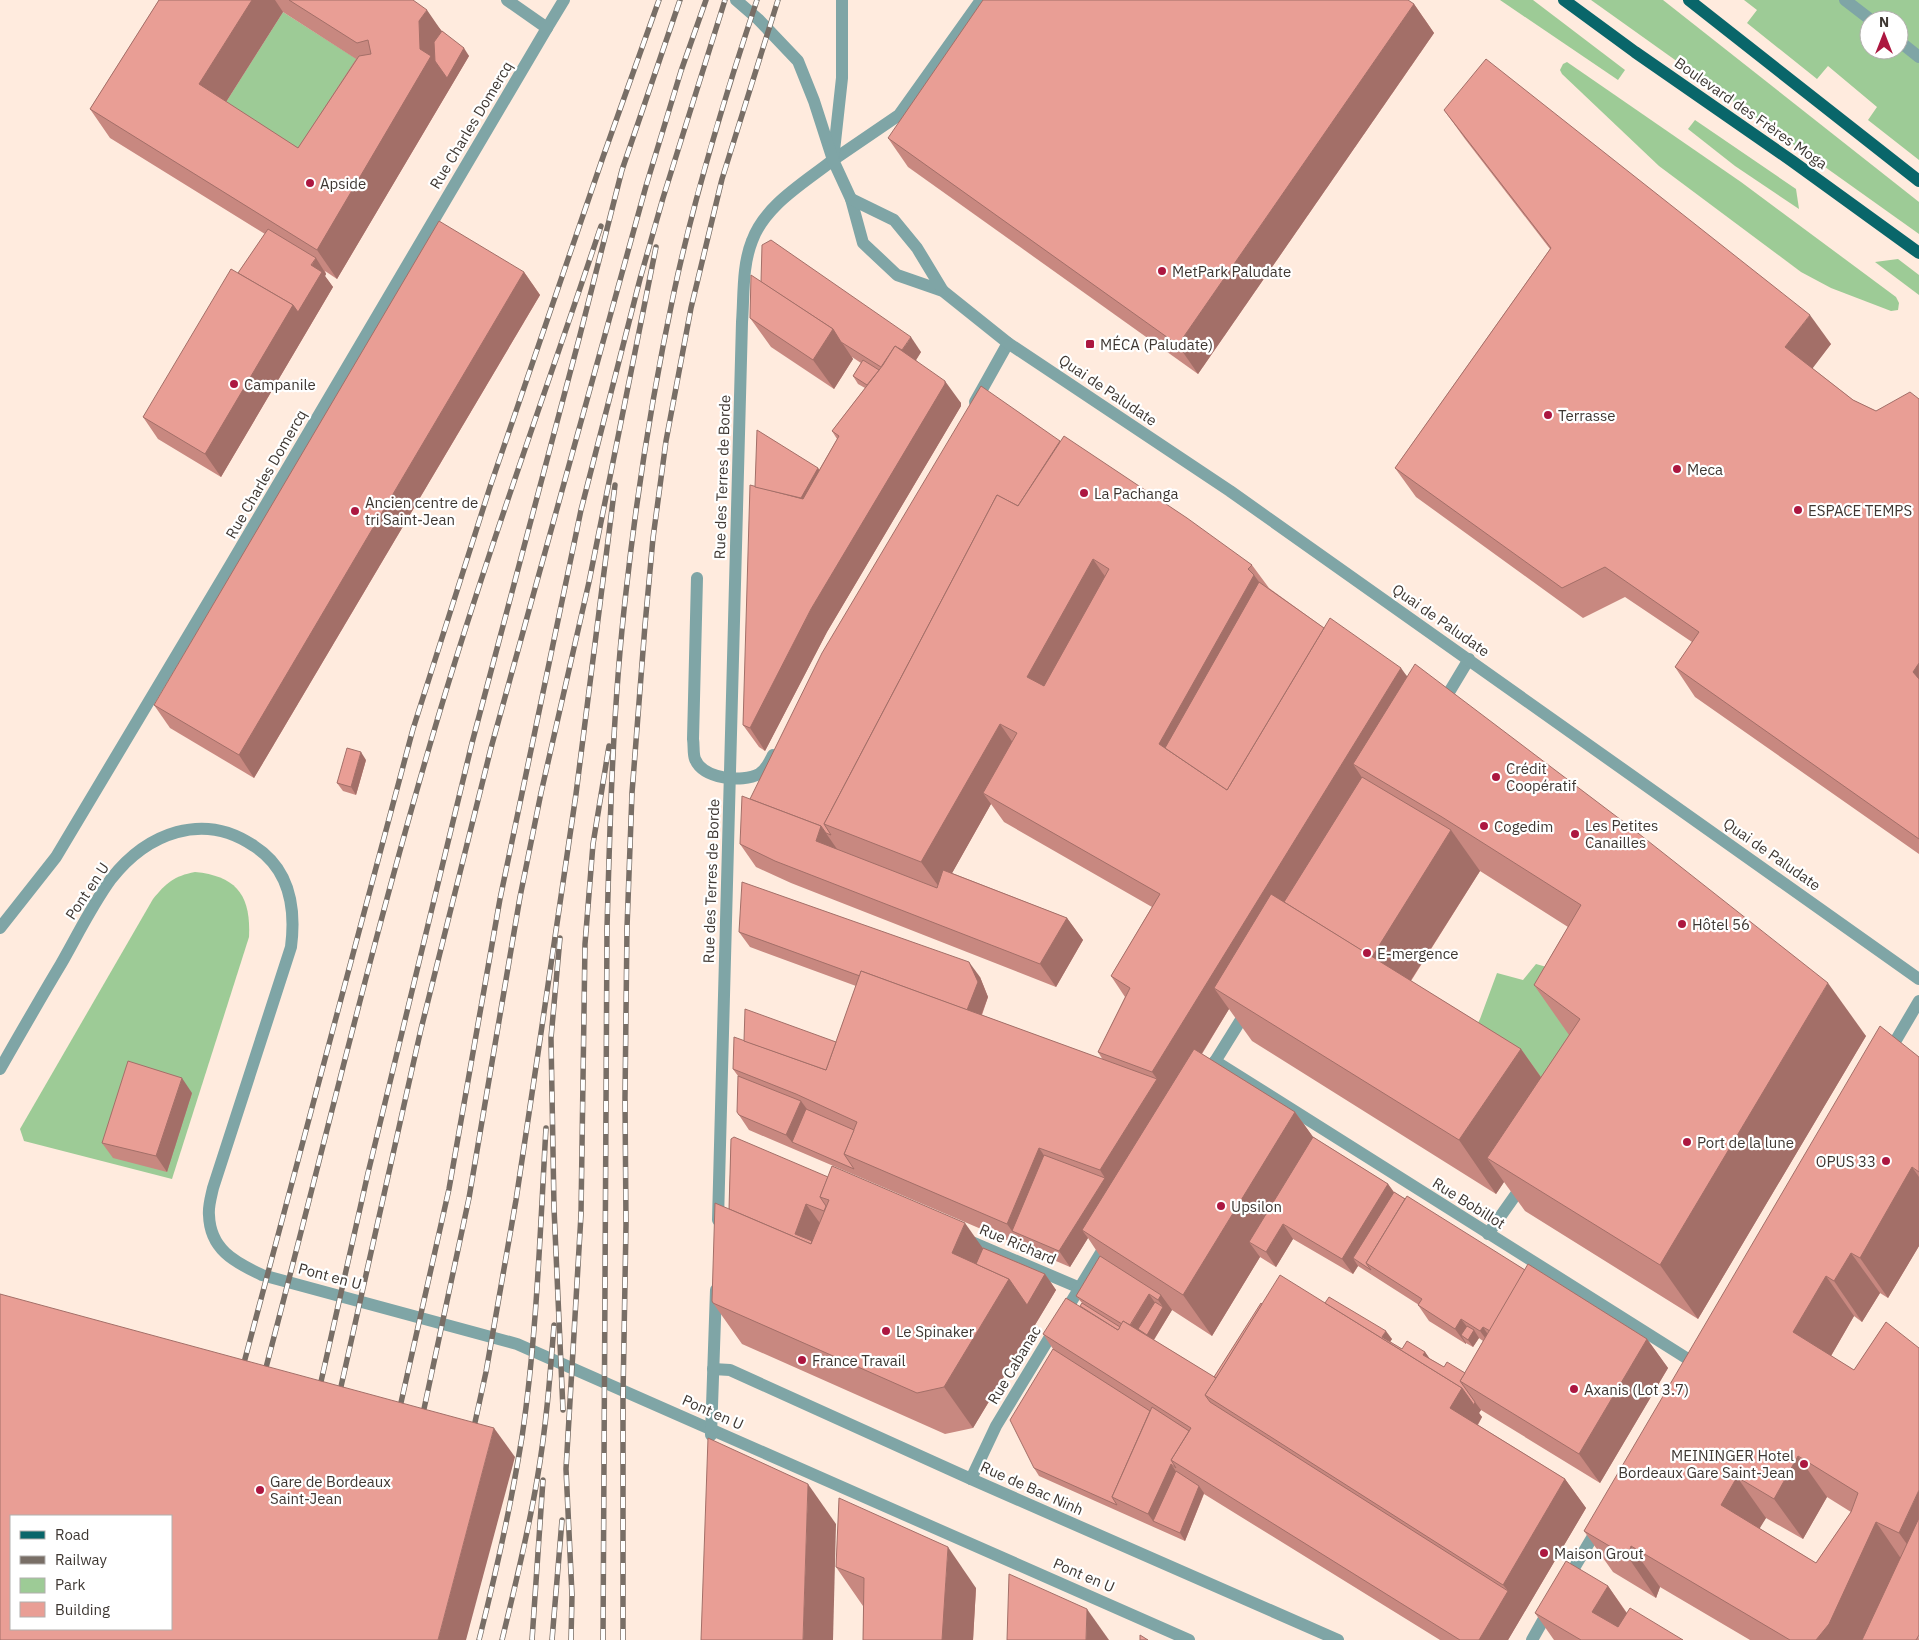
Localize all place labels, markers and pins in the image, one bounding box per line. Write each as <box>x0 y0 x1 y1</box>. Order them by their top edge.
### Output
place label: Apside <box>320 174 366 193</box>
marker: Apside <box>304 177 316 189</box>
place label: MetPark Paludate <box>1172 262 1291 281</box>
marker: MetPark Paludate <box>1156 265 1168 277</box>
place label: MÉCA (Paludate) <box>1100 335 1213 354</box>
marker: MÉCA (Paludate) <box>1084 338 1096 350</box>
place label: Campanile <box>244 375 316 394</box>
marker: Campanile <box>228 378 240 390</box>
place label: Terrasse <box>1558 406 1616 425</box>
marker: Terrasse <box>1542 409 1554 421</box>
place label: Meca <box>1687 460 1723 479</box>
marker: Meca <box>1671 463 1683 475</box>
place label: La Pachanga <box>1094 484 1178 503</box>
marker: La Pachanga <box>1078 487 1090 499</box>
place label: Ancien centre de tri Saint-Jean <box>365 493 478 529</box>
place label: ESPACE TEMPS <box>1808 501 1912 520</box>
marker: ESPACE TEMPS <box>1792 504 1804 516</box>
marker: Ancien centre de tri Saint-Jean <box>349 505 361 517</box>
place label: Crédit Coopératif <box>1506 759 1577 795</box>
marker: Crédit Coopératif <box>1490 771 1502 783</box>
place label: Les Petites Canailles <box>1585 816 1658 852</box>
place label: Cogedim <box>1494 817 1553 836</box>
marker: Cogedim <box>1478 820 1490 832</box>
marker: Les Petites Canailles <box>1569 828 1581 840</box>
place label: Hôtel 56 <box>1692 915 1750 934</box>
marker: Hôtel 56 <box>1676 918 1688 930</box>
place label: E-mergence <box>1377 944 1459 963</box>
marker: E-mergence <box>1361 947 1373 959</box>
place label: Port de la lune <box>1697 1133 1794 1152</box>
marker: Port de la lune <box>1681 1136 1693 1148</box>
place label: OPUS 33 <box>1816 1152 1876 1171</box>
marker: OPUS 33 <box>1880 1155 1892 1167</box>
place label: Upsilon <box>1231 1197 1282 1216</box>
marker: Upsilon <box>1215 1200 1227 1212</box>
place label: Le Spinaker <box>896 1322 975 1341</box>
marker: Le Spinaker <box>880 1325 892 1337</box>
place label: France Travail <box>812 1351 906 1370</box>
marker: France Travail <box>796 1354 808 1366</box>
place label: Axanis (Lot 3.7) <box>1584 1380 1689 1399</box>
marker: Axanis (Lot 3.7) <box>1568 1383 1580 1395</box>
place label: MEININGER Hotel Bordeaux Gare Saint-Jean <box>1618 1446 1794 1482</box>
marker: MEININGER Hotel Bordeaux Gare Saint-Jean <box>1798 1458 1810 1470</box>
place label: Gare de Bordeaux Saint-Jean <box>270 1472 391 1508</box>
marker: Gare de Bordeaux Saint-Jean <box>254 1484 266 1496</box>
place label: Maison Grout <box>1554 1544 1644 1563</box>
marker: Maison Grout <box>1538 1547 1550 1559</box>

